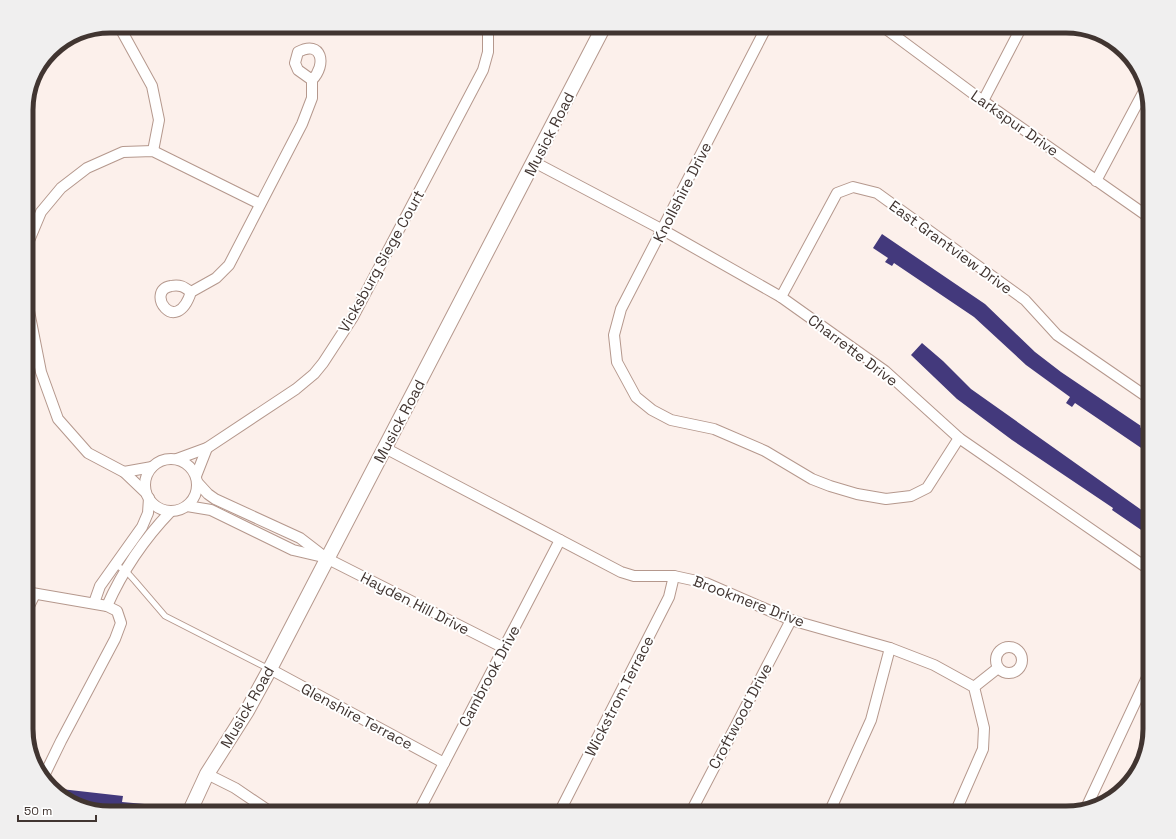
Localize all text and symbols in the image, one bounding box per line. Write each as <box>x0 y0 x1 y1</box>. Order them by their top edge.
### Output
street label: Larkspur Drive <box>968 86 1063 160</box>
street label: Musick Road <box>520 89 578 179</box>
street label: Knollshire Drive <box>649 139 715 245</box>
street label: Vicksburg Siege Court <box>334 186 428 336</box>
street label: East Grantview Drive <box>886 196 1016 298</box>
street label: Charrette Drive <box>804 310 902 390</box>
street label: Musick Road <box>369 376 429 466</box>
street label: Hayden Hill Drive <box>357 567 473 639</box>
street label: Brookmere Drive <box>691 571 807 631</box>
street label: Cambrook Drive <box>454 622 524 730</box>
street label: Wickstrom Terrace <box>580 632 658 759</box>
street label: Croftwood Drive <box>704 660 776 772</box>
street label: Musick Road <box>216 663 278 751</box>
street label: Glenshire Terrace <box>298 679 416 753</box>
scale bar <box>18 797 96 823</box>
text: 50 m <box>24 803 52 819</box>

